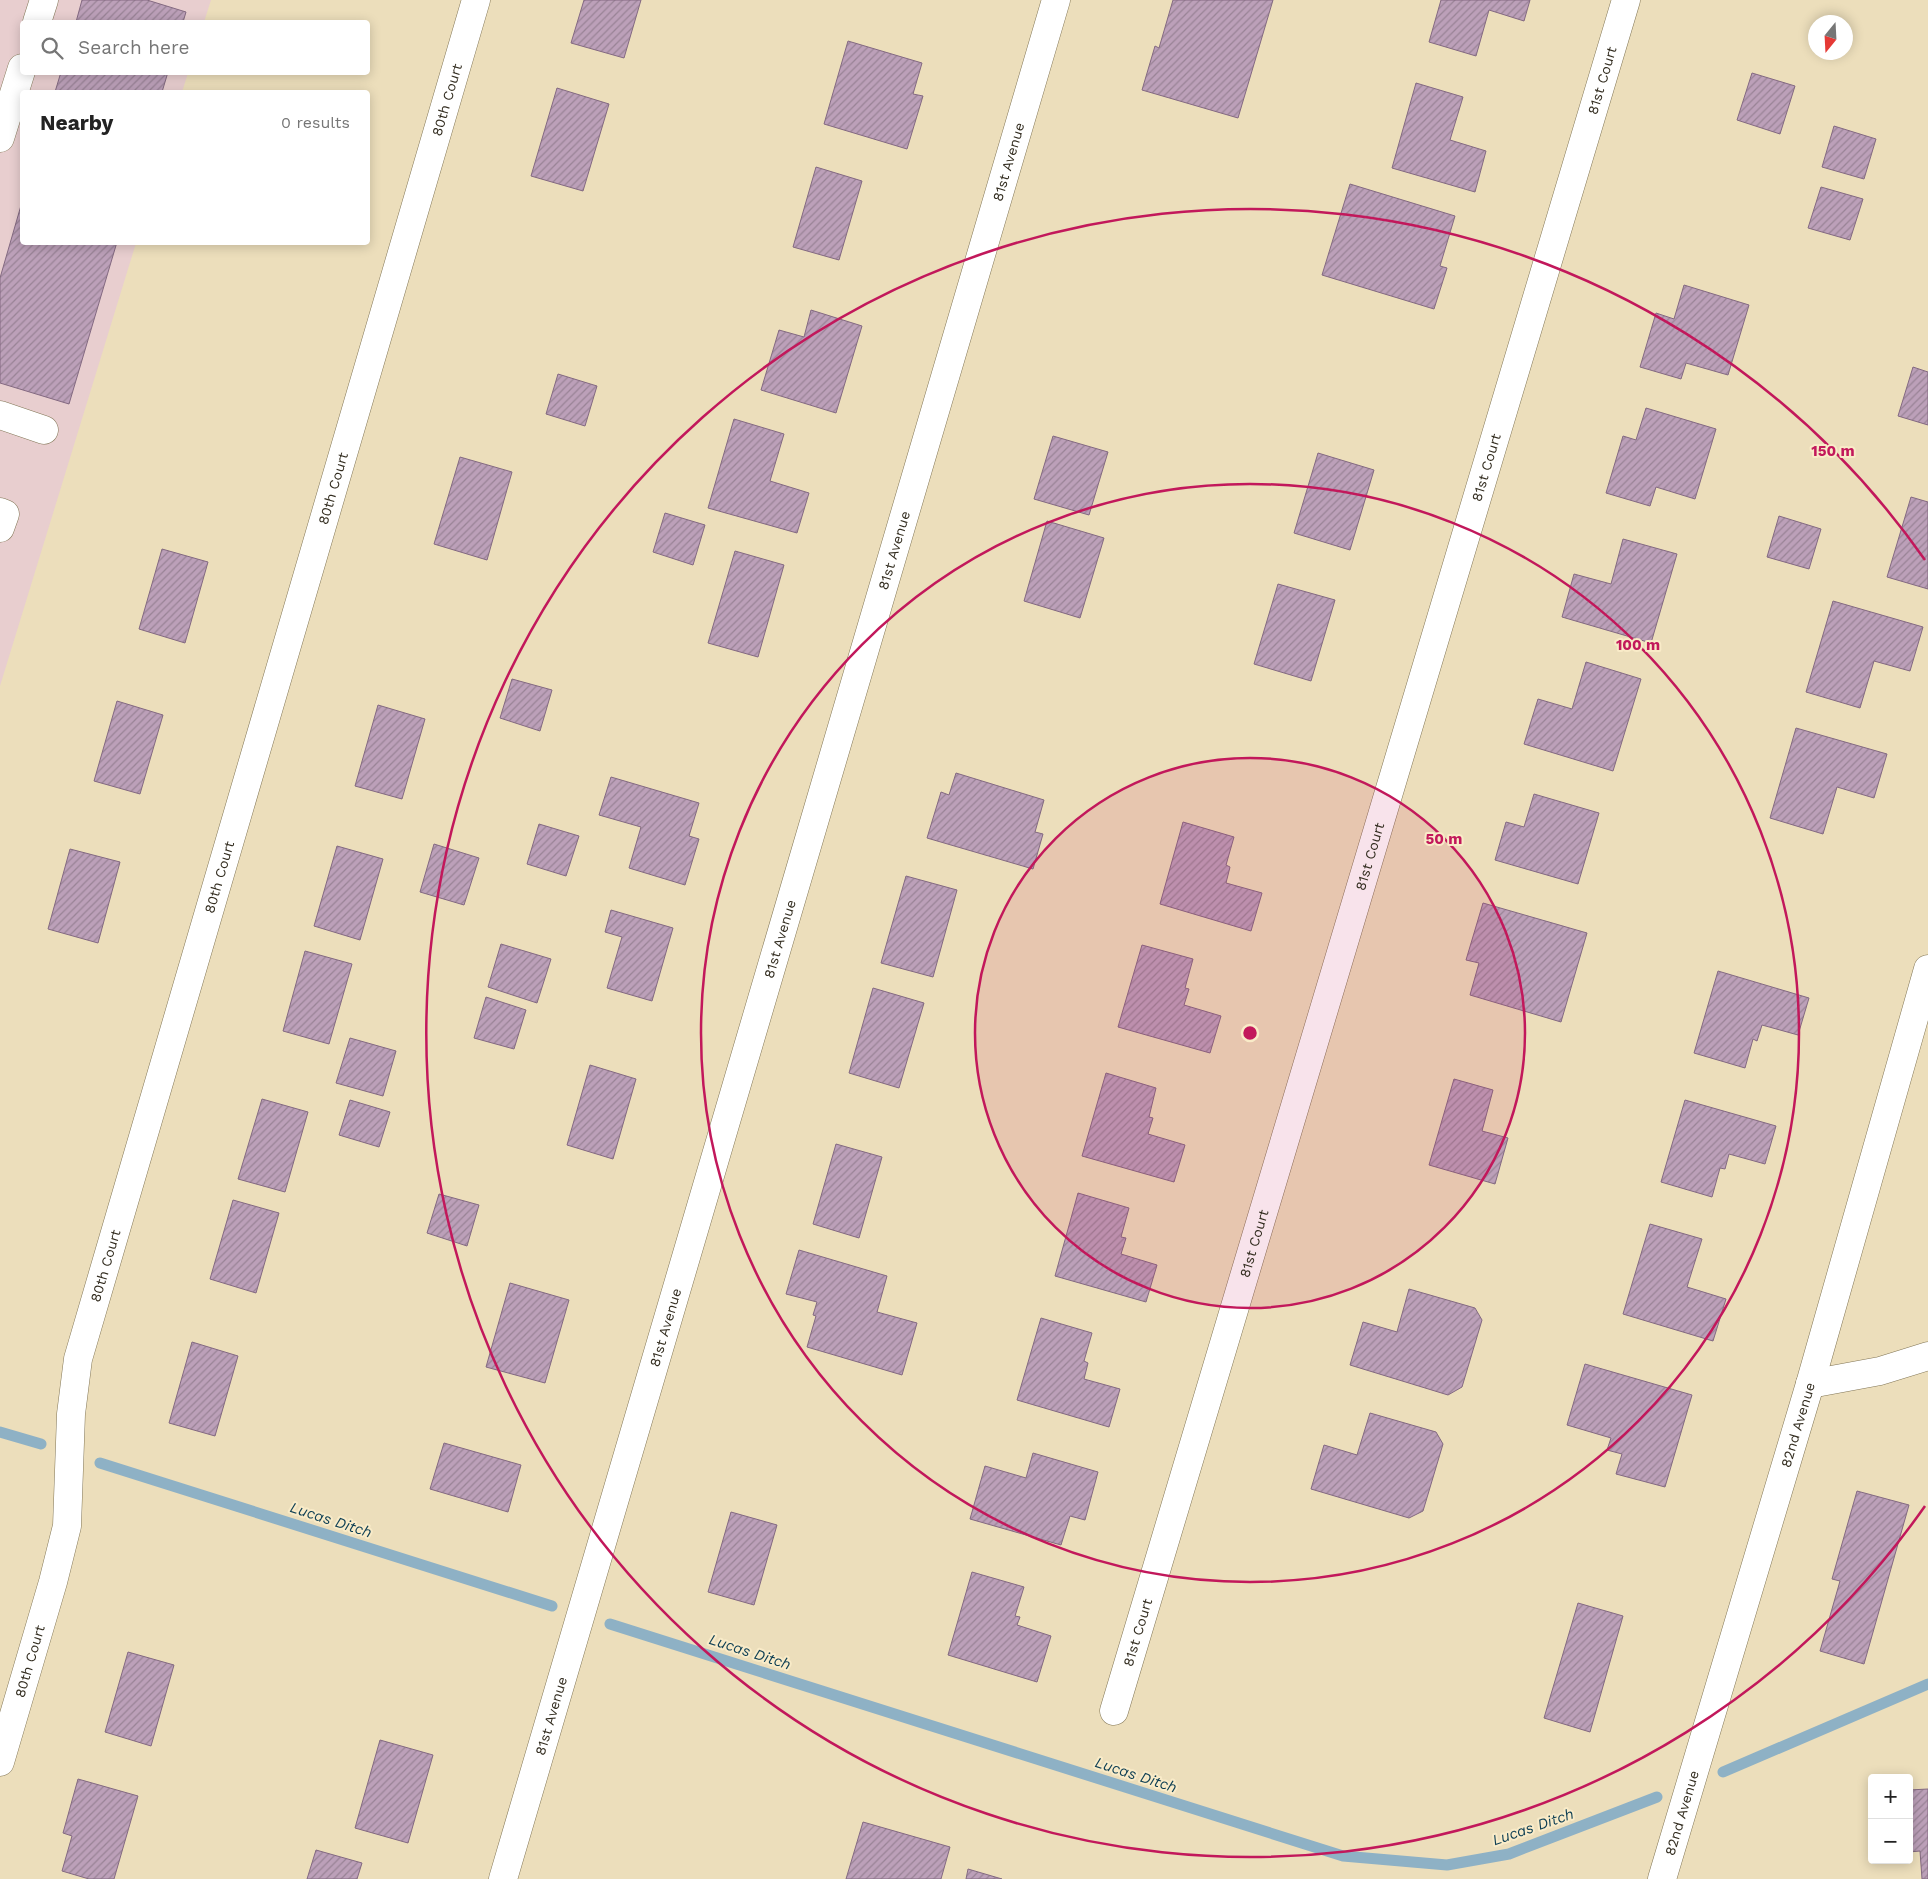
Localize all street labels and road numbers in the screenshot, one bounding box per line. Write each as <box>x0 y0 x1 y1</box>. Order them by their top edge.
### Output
street label: 81st Court <box>1584 45 1620 116</box>
street label: 80th Court <box>429 62 465 138</box>
street label: 81st Avenue <box>989 121 1027 203</box>
street label: 81st Court <box>1468 432 1504 503</box>
street label: 80th Court <box>315 450 351 526</box>
street label: 81st Avenue <box>875 509 913 592</box>
street label: 81st Court <box>1352 821 1387 892</box>
street label: 80th Court <box>201 839 237 915</box>
street label: 81st Avenue <box>761 898 799 980</box>
street label: 81st Court <box>1236 1208 1272 1279</box>
street label: 80th Court <box>87 1228 123 1304</box>
street label: 81st Avenue <box>646 1286 684 1369</box>
street label: 82nd Avenue <box>1778 1380 1818 1469</box>
street label: 81st Court <box>1120 1597 1155 1668</box>
street label: 80th Court <box>11 1623 48 1699</box>
street label: 81st Avenue <box>532 1675 570 1757</box>
street label: 82nd Avenue <box>1661 1768 1702 1857</box>

